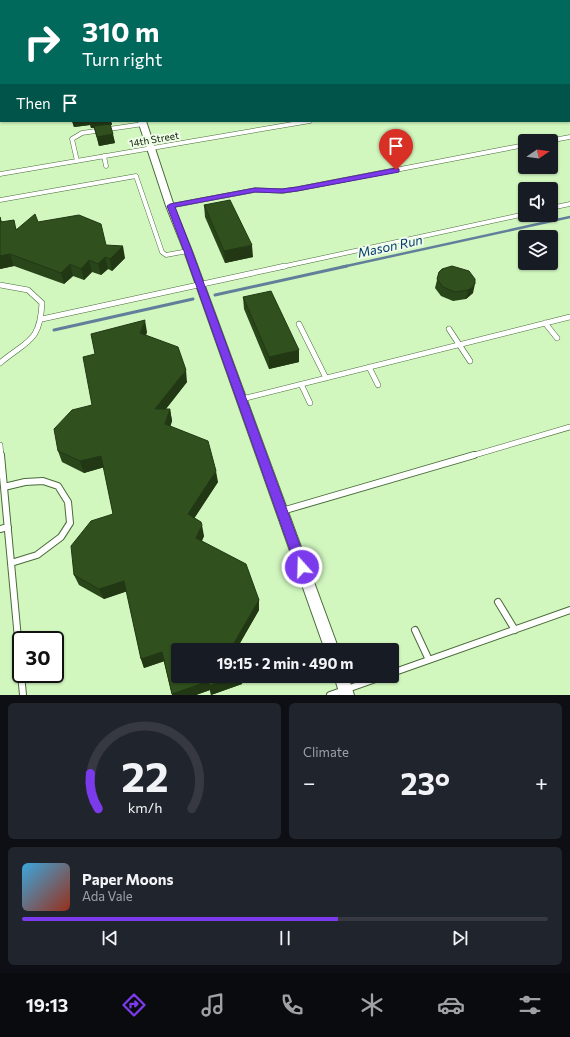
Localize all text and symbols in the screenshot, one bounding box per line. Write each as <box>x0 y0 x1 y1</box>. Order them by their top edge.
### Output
text: 310 m <box>82 14 159 48</box>
icon: right <box>16 16 68 68</box>
text: Turn right <box>82 48 162 70</box>
icon: arrive <box>59 92 81 114</box>
text: Then <box>16 94 51 112</box>
street label: 14th Street <box>128 129 180 149</box>
pin <box>379 129 413 170</box>
north arrow <box>518 134 558 174</box>
map controls <box>518 134 558 270</box>
icon: arrive <box>385 135 407 157</box>
button: sound <box>518 182 558 222</box>
button: layers <box>518 230 558 270</box>
water label: Mason Run <box>356 231 424 261</box>
position arrow <box>281 546 323 588</box>
speed limit sign: 30 <box>12 631 64 683</box>
text: 19:15 · 2 min · 490 m <box>217 654 353 672</box>
text: Climate <box>303 744 349 760</box>
text: 22 <box>121 750 168 801</box>
text: 23° <box>401 764 450 801</box>
text: − <box>303 769 316 796</box>
text: + <box>535 769 548 796</box>
text: km/h <box>127 798 162 816</box>
text: Paper Moons <box>82 870 173 888</box>
text: Ada Vale <box>82 888 133 904</box>
icon: previous <box>99 927 121 949</box>
icon: pause <box>274 927 296 949</box>
icon: next <box>449 927 471 949</box>
icon: directions <box>120 991 148 1019</box>
icon: music <box>199 991 227 1019</box>
icon: phone <box>278 991 306 1019</box>
icon: climate <box>358 991 386 1019</box>
icon: car <box>437 991 465 1019</box>
icon: filters <box>516 991 544 1019</box>
text: 19:13 <box>26 994 68 1016</box>

